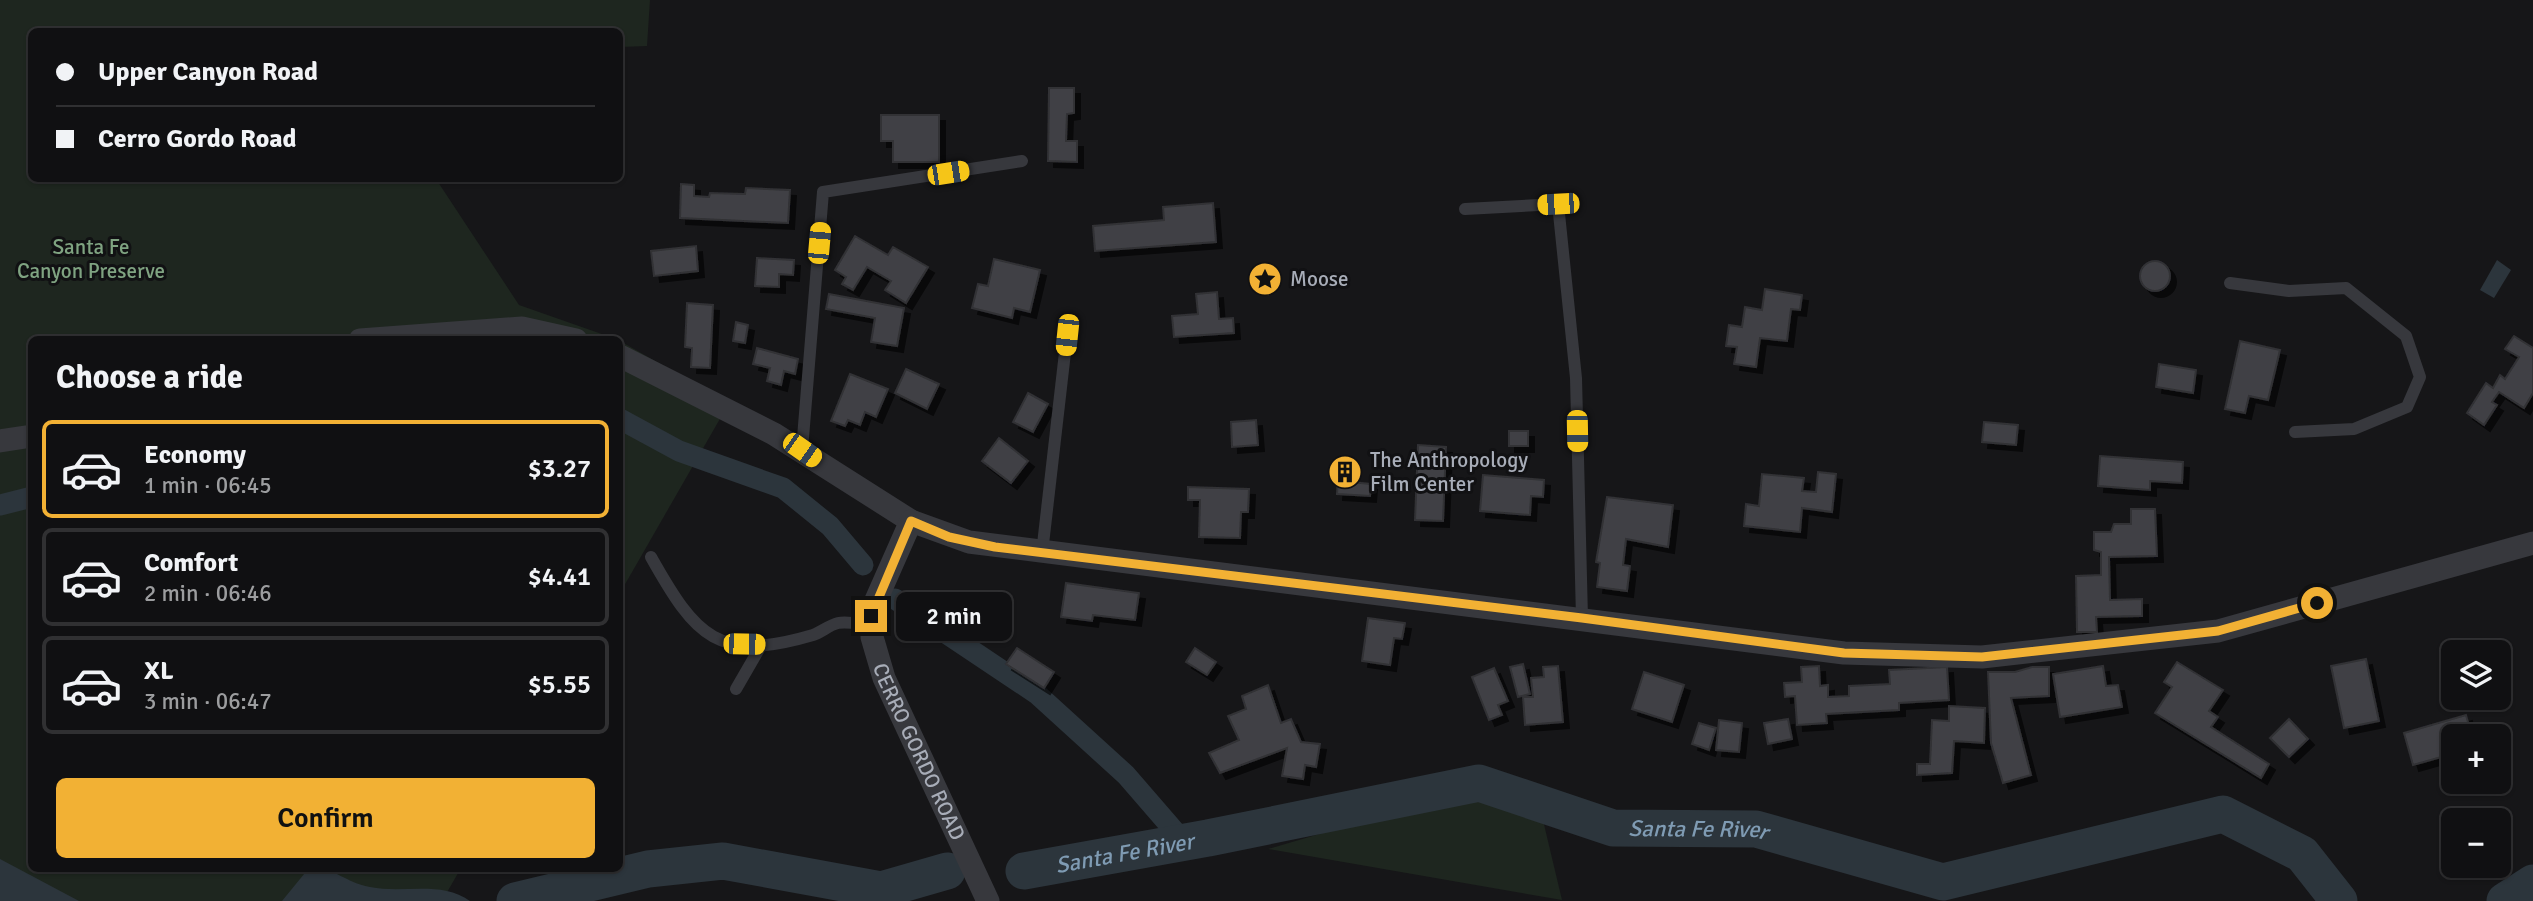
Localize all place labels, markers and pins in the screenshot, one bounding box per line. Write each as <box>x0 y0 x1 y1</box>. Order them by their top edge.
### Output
place icon: Moose <box>1246 260 1284 298</box>
place label: Moose <box>1290 266 1349 292</box>
place label: The Anthropology Film Center <box>1370 447 1528 497</box>
building icon: The Anthropology Film Center <box>1326 453 1364 491</box>

